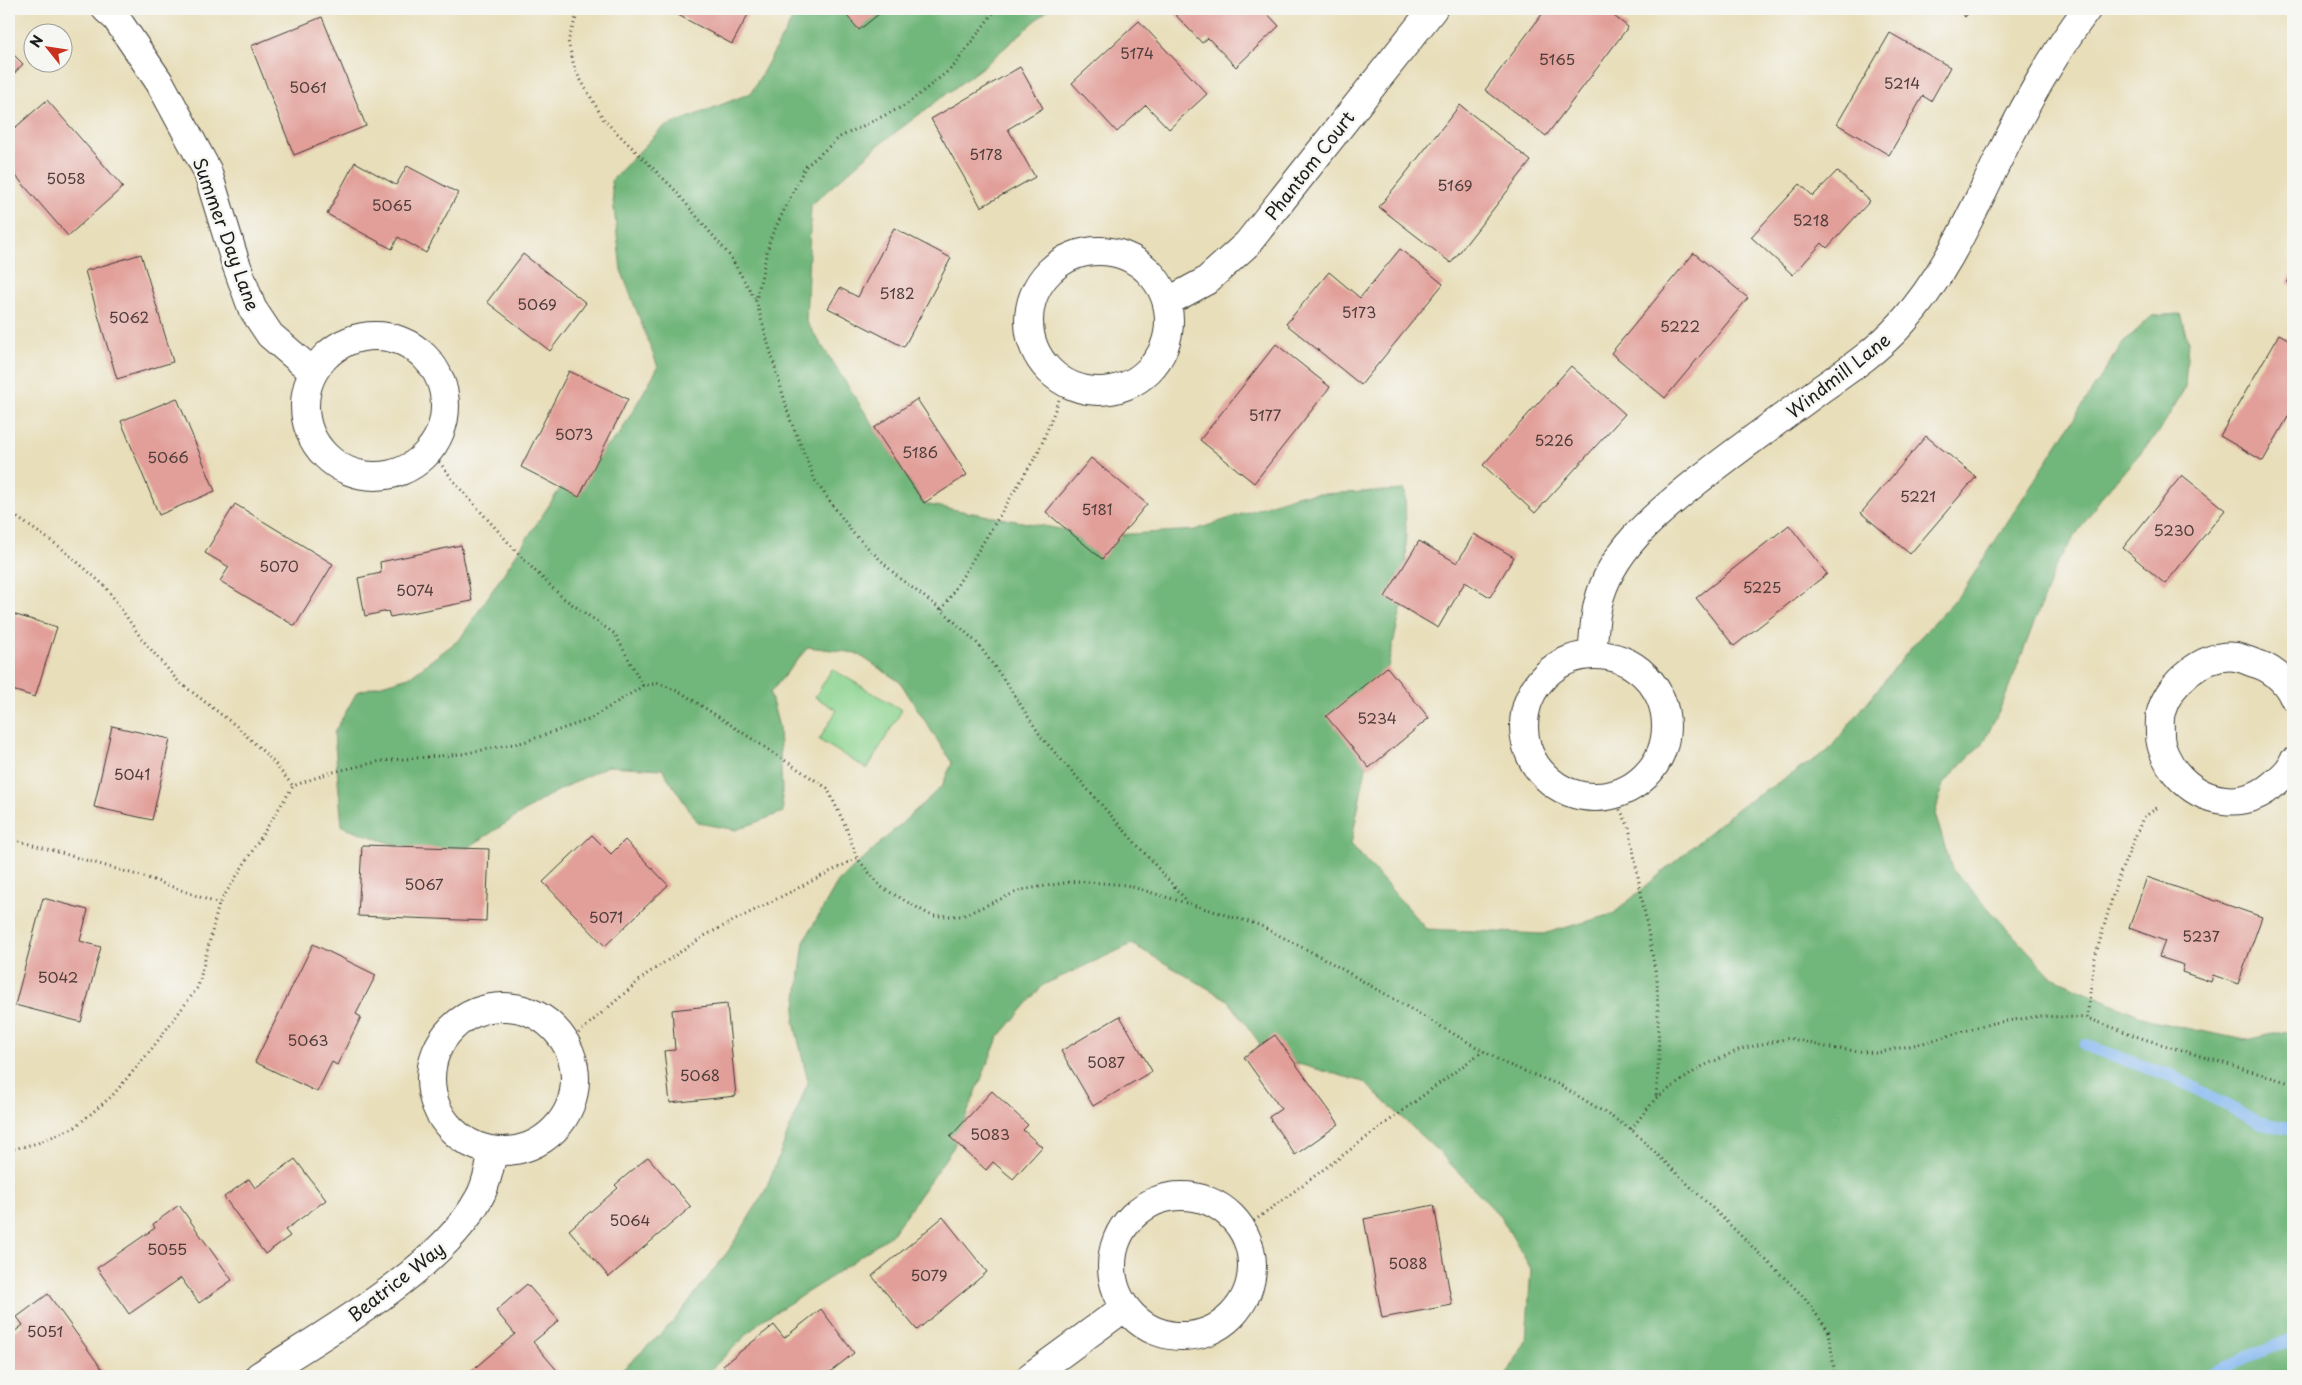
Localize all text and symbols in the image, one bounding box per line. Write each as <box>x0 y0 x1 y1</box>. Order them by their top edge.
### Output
north arrow <box>22 22 72 72</box>
text: N <box>24 31 48 51</box>
house number: 5174 <box>1120 41 1154 64</box>
house number: 5165 <box>1539 47 1575 70</box>
house number: 5214 <box>1884 71 1920 94</box>
house number: 5061 <box>289 75 327 98</box>
street label: Phantom Court <box>1258 105 1360 225</box>
house number: 5178 <box>969 142 1003 165</box>
street label: Summer Day Lane <box>187 153 267 315</box>
house number: 5058 <box>46 166 86 189</box>
house number: 5169 <box>1437 173 1473 196</box>
house number: 5065 <box>372 193 412 216</box>
house number: 5218 <box>1793 208 1829 231</box>
house number: 5182 <box>879 281 915 304</box>
house number: 5069 <box>517 292 557 315</box>
house number: 5173 <box>1342 300 1376 323</box>
house number: 5062 <box>109 305 149 328</box>
house number: 5222 <box>1660 314 1700 337</box>
street label: Windmill Lane <box>1780 326 1896 424</box>
house number: 5177 <box>1249 403 1282 426</box>
house number: 5073 <box>555 422 593 445</box>
house number: 5226 <box>1534 428 1574 451</box>
house number: 5186 <box>902 440 938 463</box>
house number: 5066 <box>147 445 189 468</box>
house number: 5221 <box>1900 484 1936 507</box>
house number: 5181 <box>1082 497 1113 520</box>
house number: 5230 <box>2153 518 2195 541</box>
house number: 5070 <box>259 554 299 577</box>
house number: 5225 <box>1743 575 1781 598</box>
house number: 5074 <box>396 578 434 601</box>
house number: 5234 <box>1357 706 1397 729</box>
house number: 5041 <box>114 762 150 785</box>
house number: 5067 <box>404 872 444 895</box>
house number: 5071 <box>589 905 623 928</box>
house number: 5237 <box>2182 924 2220 947</box>
house number: 5042 <box>38 965 78 988</box>
house number: 5063 <box>288 1028 328 1051</box>
house number: 5087 <box>1087 1050 1125 1073</box>
house number: 5068 <box>680 1063 720 1086</box>
house number: 5083 <box>970 1122 1010 1145</box>
house number: 5064 <box>609 1208 651 1231</box>
street label: Beatrice Way <box>342 1235 450 1327</box>
house number: 5055 <box>147 1237 187 1260</box>
house number: 5088 <box>1388 1251 1428 1274</box>
house number: 5079 <box>910 1263 948 1286</box>
house number: 5051 <box>27 1319 63 1342</box>

